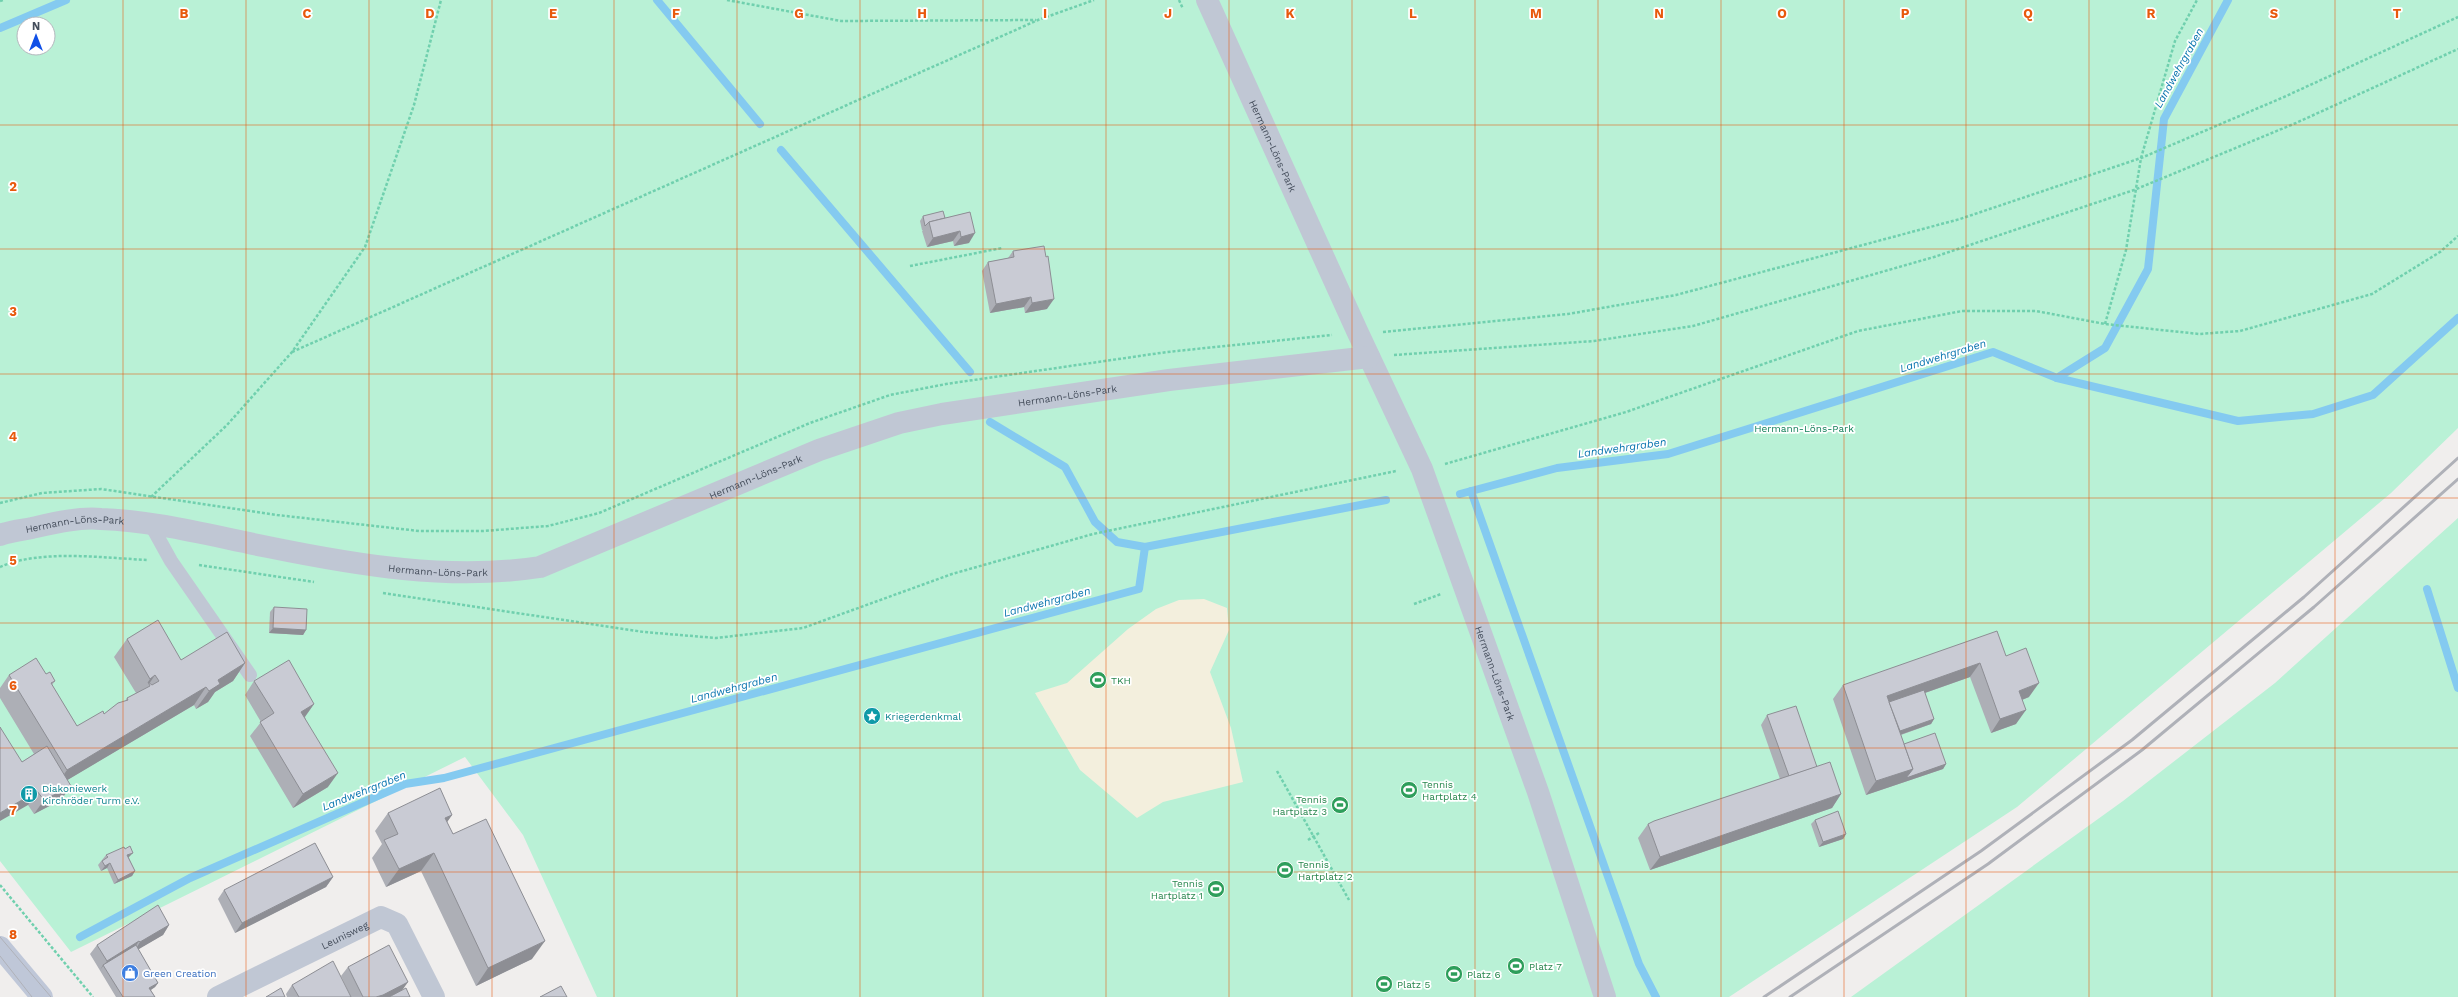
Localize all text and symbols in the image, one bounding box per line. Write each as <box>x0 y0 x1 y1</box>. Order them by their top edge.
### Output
text: B <box>180 6 189 21</box>
text: C <box>303 6 312 21</box>
text: D <box>425 6 435 21</box>
text: E <box>549 6 557 21</box>
text: F <box>672 6 680 21</box>
text: G <box>794 6 804 21</box>
text: H <box>917 6 927 21</box>
text: I <box>1043 6 1047 21</box>
text: J <box>1164 6 1172 21</box>
text: K <box>1285 6 1295 21</box>
text: L <box>1409 6 1417 21</box>
text: M <box>1530 6 1542 21</box>
text: N <box>1654 6 1664 21</box>
text: O <box>1777 6 1787 21</box>
text: P <box>1901 6 1910 21</box>
text: Q <box>2023 6 2033 21</box>
text: R <box>2147 6 2156 21</box>
text: S <box>2270 6 2279 21</box>
text: T <box>2393 6 2402 21</box>
north arrow <box>16 16 56 56</box>
text: N <box>32 20 40 33</box>
water label: Landwehrgraben <box>2152 26 2206 110</box>
street label: Hermann-Löns-Park <box>1247 98 1299 194</box>
text: 2 <box>9 179 17 194</box>
text: 3 <box>9 304 17 319</box>
water label: Landwehrgraben <box>1898 337 1988 375</box>
street label: Hermann-Löns-Park <box>1017 382 1118 408</box>
park label: Hermann-Löns-Park <box>1754 423 1854 434</box>
text: 4 <box>9 429 18 444</box>
water label: Landwehrgraben <box>1577 435 1667 461</box>
street label: Hermann-Löns-Park <box>707 452 804 501</box>
street label: Hermann-Löns-Park <box>25 513 125 535</box>
text: 5 <box>9 553 17 568</box>
street label: Hermann-Löns-Park <box>388 562 488 578</box>
water label: Landwehrgraben <box>1002 584 1092 620</box>
street label: Hermann-Löns-Park <box>1473 624 1518 722</box>
water label: Landwehrgraben <box>689 670 779 706</box>
sports icon: TKH <box>1088 670 1108 690</box>
place label: TKH <box>1111 675 1131 686</box>
text: 6 <box>9 678 17 693</box>
place icon: Kriegerdenkmal <box>862 706 882 726</box>
place label: Kriegerdenkmal <box>885 711 961 722</box>
water label: Landwehrgraben <box>320 768 408 814</box>
place label: Tennis Hartplatz 4 <box>1422 779 1477 802</box>
sports icon: Tennis Hartplatz 4 <box>1399 780 1419 800</box>
place label: Diakoniewerk Kirchröder Turm e.V. <box>42 783 140 806</box>
building icon: Diakoniewerk Kirchröder Turm e.V. <box>19 784 39 804</box>
place label: Tennis Hartplatz 3 <box>1273 794 1327 817</box>
sports icon: Tennis Hartplatz 3 <box>1330 795 1350 815</box>
text: 7 <box>9 803 17 818</box>
place label: Tennis Hartplatz 2 <box>1298 859 1353 882</box>
sports icon: Tennis Hartplatz 2 <box>1275 860 1295 880</box>
place label: Tennis Hartplatz 1 <box>1151 878 1203 901</box>
sports icon: Tennis Hartplatz 1 <box>1206 879 1226 899</box>
street label: Leunisweg <box>319 918 370 951</box>
text: 8 <box>9 927 17 942</box>
sports icon: Platz 7 <box>1506 956 1526 976</box>
place label: Platz 7 <box>1529 961 1562 972</box>
shop icon: Green Creation <box>120 963 140 983</box>
sports icon: Platz 6 <box>1444 964 1464 984</box>
place label: Green Creation <box>143 968 216 979</box>
place label: Platz 6 <box>1467 969 1501 980</box>
sports icon: Platz 5 <box>1374 974 1394 994</box>
place label: Platz 5 <box>1397 979 1431 990</box>

